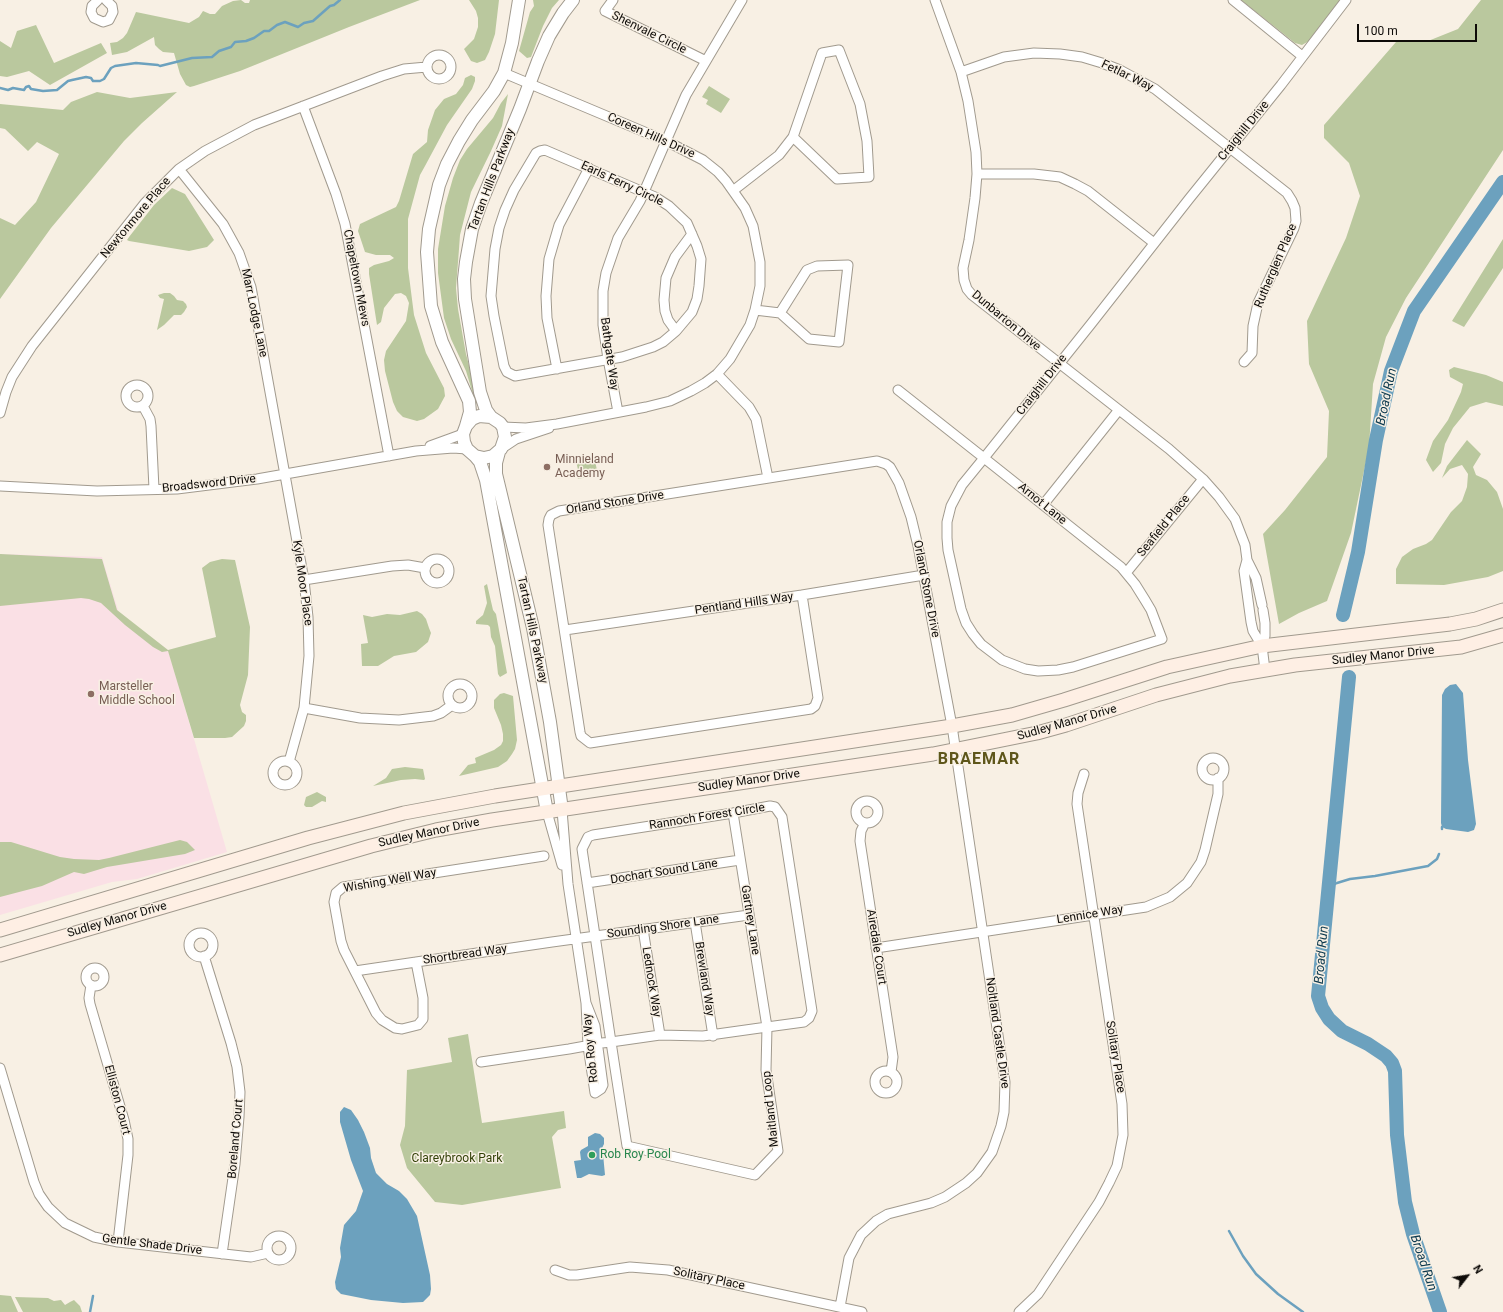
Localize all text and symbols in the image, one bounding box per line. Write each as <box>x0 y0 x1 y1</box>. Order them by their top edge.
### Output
street label: Shenvale Circle <box>609 9 689 57</box>
scale bar <box>1359 16 1479 42</box>
text: 100 m <box>1364 24 1398 38</box>
street label: Fetlar Way <box>1099 57 1155 95</box>
street label: Craighill Drive <box>1215 98 1273 164</box>
street label: Coreen Hills Drive <box>605 110 697 162</box>
street label: Tartan Hills Parkway <box>466 126 518 234</box>
street label: Earls Ferry Circle <box>578 159 666 209</box>
street label: Newtonmore Place <box>98 174 174 262</box>
street label: Rutherglen Place <box>1252 222 1300 310</box>
street label: Chapeltown Mews <box>340 228 372 328</box>
street label: Marr Lodge Lane <box>238 267 270 359</box>
street label: Dunbarton Drive <box>968 288 1044 354</box>
street label: Bathgate Way <box>597 317 621 391</box>
street label: Craighill Drive <box>1014 352 1070 418</box>
water label: Broad Run <box>1373 367 1401 427</box>
place label: Minnieland Academy <box>555 453 614 481</box>
marker: Minnieland Academy <box>542 462 552 472</box>
street label: Broadsword Drive <box>161 472 257 496</box>
street label: Arnot Lane <box>1015 480 1069 528</box>
street label: Orland Stone Drive <box>565 488 665 518</box>
street label: Seafield Place <box>1135 492 1193 560</box>
street label: Kyle Moor Place <box>289 539 315 627</box>
street label: Orland Stone Drive <box>910 539 942 639</box>
street label: Tartan Hills Parkway <box>514 575 550 685</box>
street label: Pentland Hills Way <box>694 590 794 618</box>
street label: Sudley Manor Drive <box>1331 643 1435 669</box>
place label: Marsteller Middle School <box>99 680 175 708</box>
marker: Marsteller Middle School <box>86 689 96 699</box>
street label: Sudley Manor Drive <box>1016 702 1118 744</box>
district label: BRAEMAR <box>938 750 1020 770</box>
street label: Sudley Manor Drive <box>697 767 801 795</box>
street label: Rannoch Forest Circle <box>648 801 766 833</box>
street label: Sudley Manor Drive <box>377 815 481 851</box>
street label: Dochart Sound Lane <box>609 856 719 888</box>
street label: Wishing Well Way <box>343 866 437 896</box>
street label: Gartney Lane <box>737 884 763 956</box>
street label: Sudley Manor Drive <box>66 899 168 941</box>
street label: Lennice Way <box>1056 903 1124 927</box>
street label: Airedale Court <box>863 908 889 986</box>
street label: Sounding Shore Lane <box>606 912 720 942</box>
water label: Broad Run <box>1312 925 1332 985</box>
street label: Brewland Way <box>691 941 717 1017</box>
street label: Shortbread Way <box>422 942 508 968</box>
street label: Lednock Way <box>638 946 664 1018</box>
street label: Noltland Castle Drive <box>982 977 1012 1089</box>
street label: Rob Roy Way <box>580 1013 602 1083</box>
street label: Solitary Place <box>1102 1020 1128 1094</box>
street label: Elliston Court <box>101 1064 133 1136</box>
street label: Maitland Loop <box>760 1070 782 1148</box>
street label: Boreland Court <box>225 1099 247 1179</box>
place label: Rob Roy Pool <box>600 1148 671 1162</box>
marker: Rob Roy Pool <box>587 1150 597 1160</box>
park label: Clareybrook Park <box>412 1152 502 1166</box>
street label: Gentle Shade Drive <box>101 1232 203 1258</box>
water label: Broad Run <box>1406 1233 1440 1293</box>
north arrow <box>1447 1256 1487 1296</box>
text: N <box>1470 1263 1485 1276</box>
street label: Solitary Place <box>672 1264 746 1294</box>

